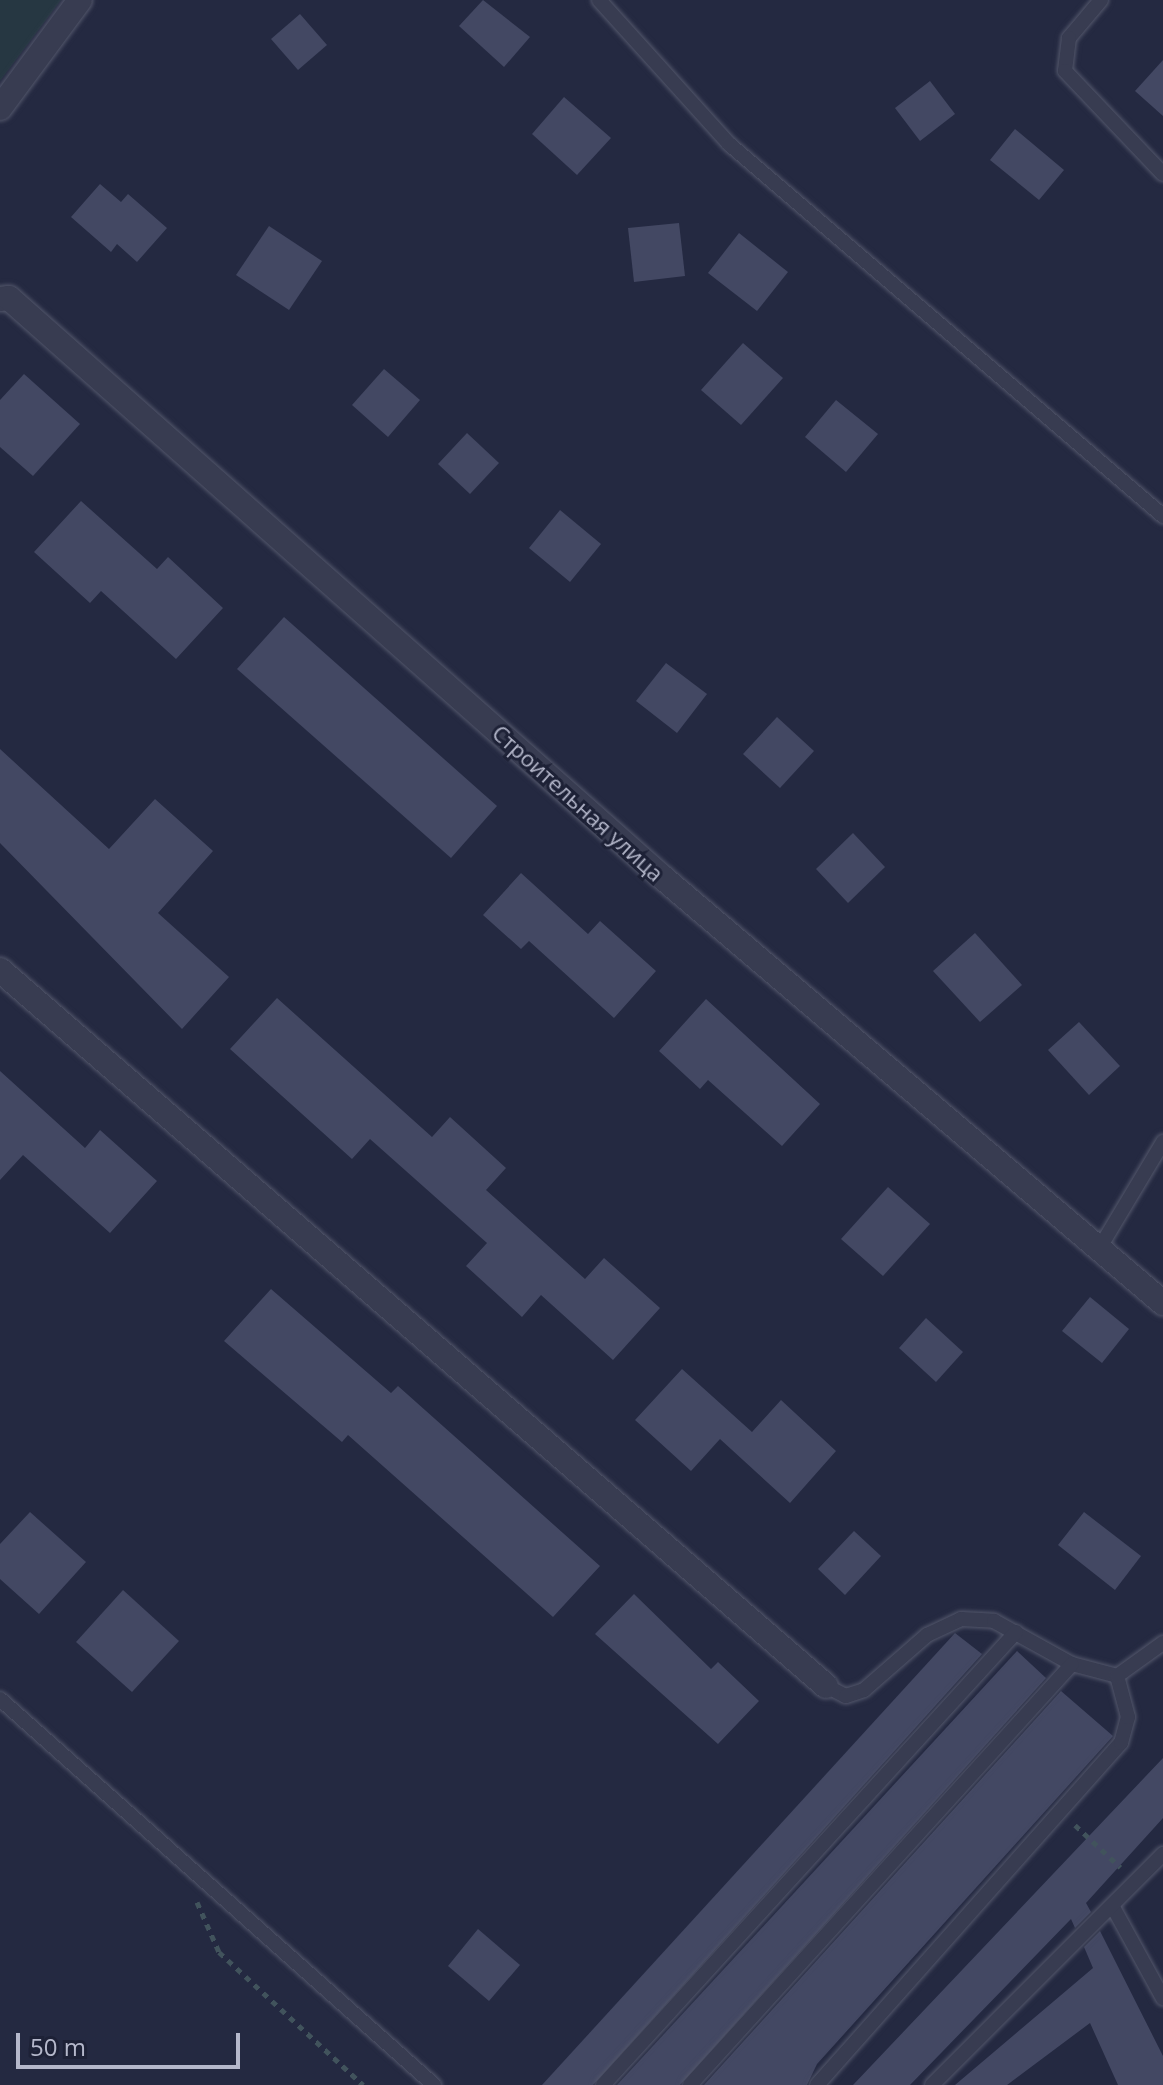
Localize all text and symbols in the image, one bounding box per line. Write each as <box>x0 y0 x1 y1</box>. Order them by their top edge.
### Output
street label: Строительная улица <box>487 719 669 887</box>
scale bar <box>20 2017 244 2067</box>
text: 50 m <box>30 2030 86 2063</box>

